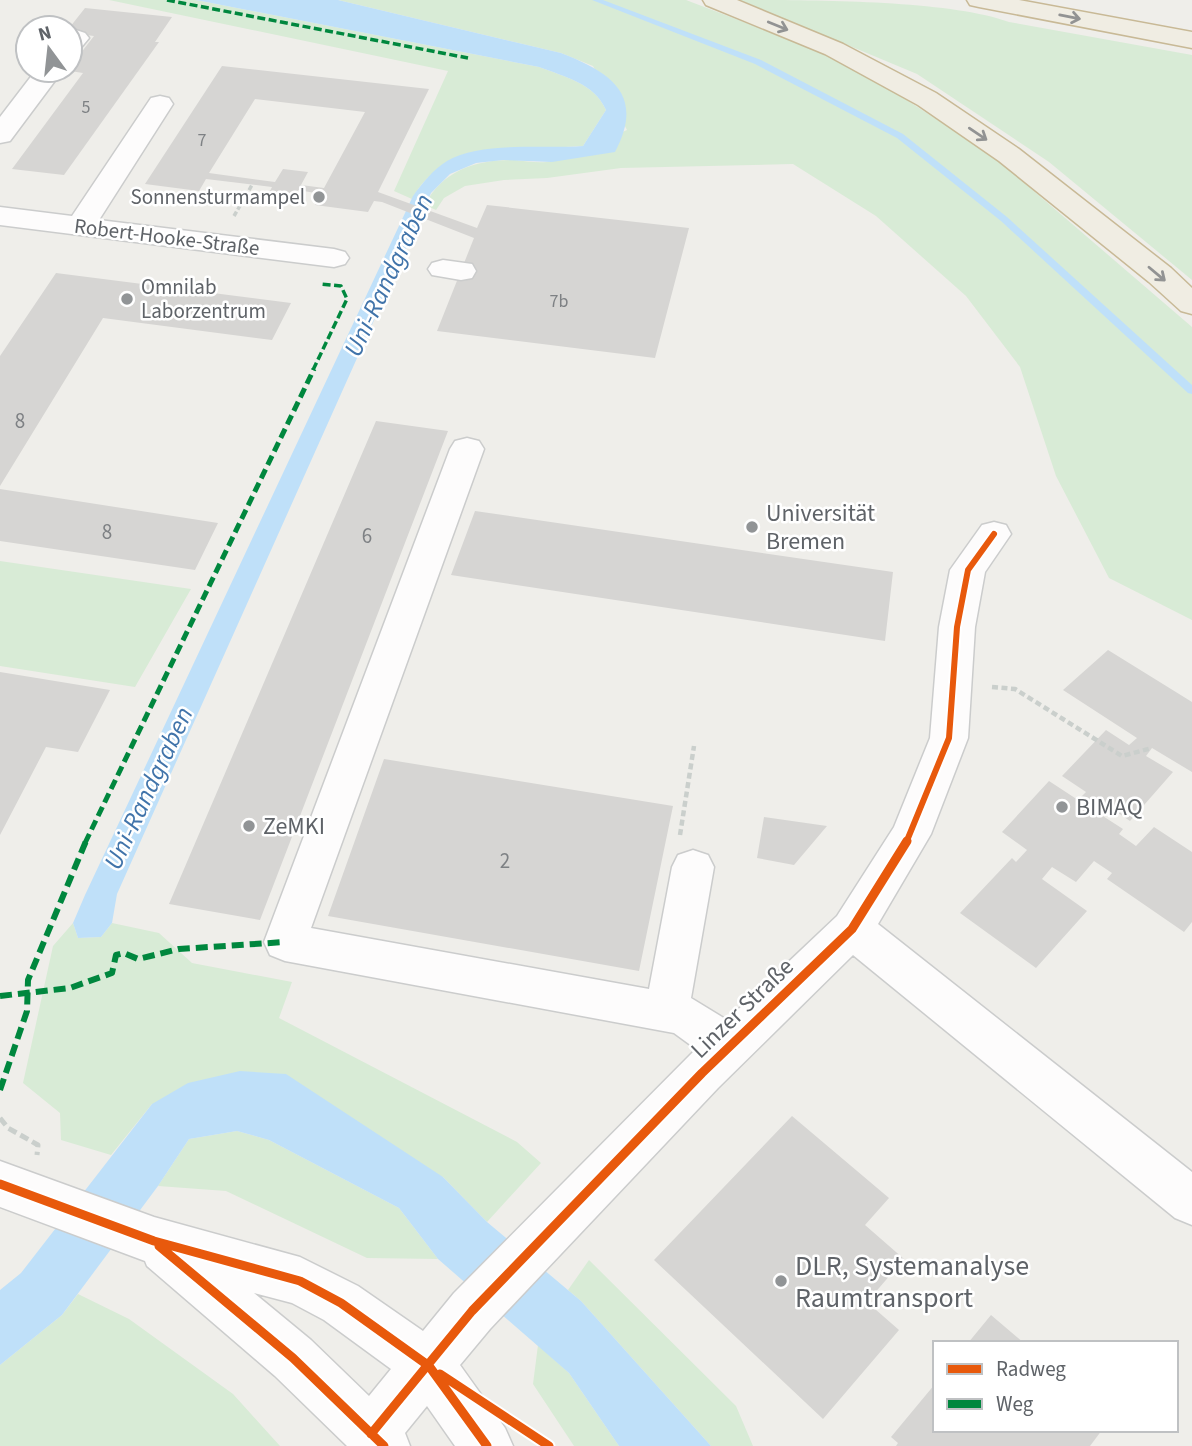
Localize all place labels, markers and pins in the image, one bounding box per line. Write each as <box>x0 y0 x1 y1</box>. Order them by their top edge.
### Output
place label: Sonnensturmampel <box>131 182 305 212</box>
marker: Sonnensturmampel <box>311 189 327 205</box>
place label: Omnilab Laborzentrum <box>141 272 266 326</box>
marker: Omnilab Laborzentrum <box>119 291 135 307</box>
place label: Universität Bremen <box>766 496 875 559</box>
marker: Universität Bremen <box>744 519 760 535</box>
place label: BIMAQ <box>1076 790 1143 825</box>
marker: BIMAQ <box>1054 799 1070 815</box>
place label: ZeMKI <box>263 809 325 844</box>
marker: ZeMKI <box>241 818 257 834</box>
place label: DLR, Systemanalyse Raumtransport <box>795 1246 1029 1318</box>
marker: DLR, Systemanalyse Raumtransport <box>773 1273 789 1289</box>

